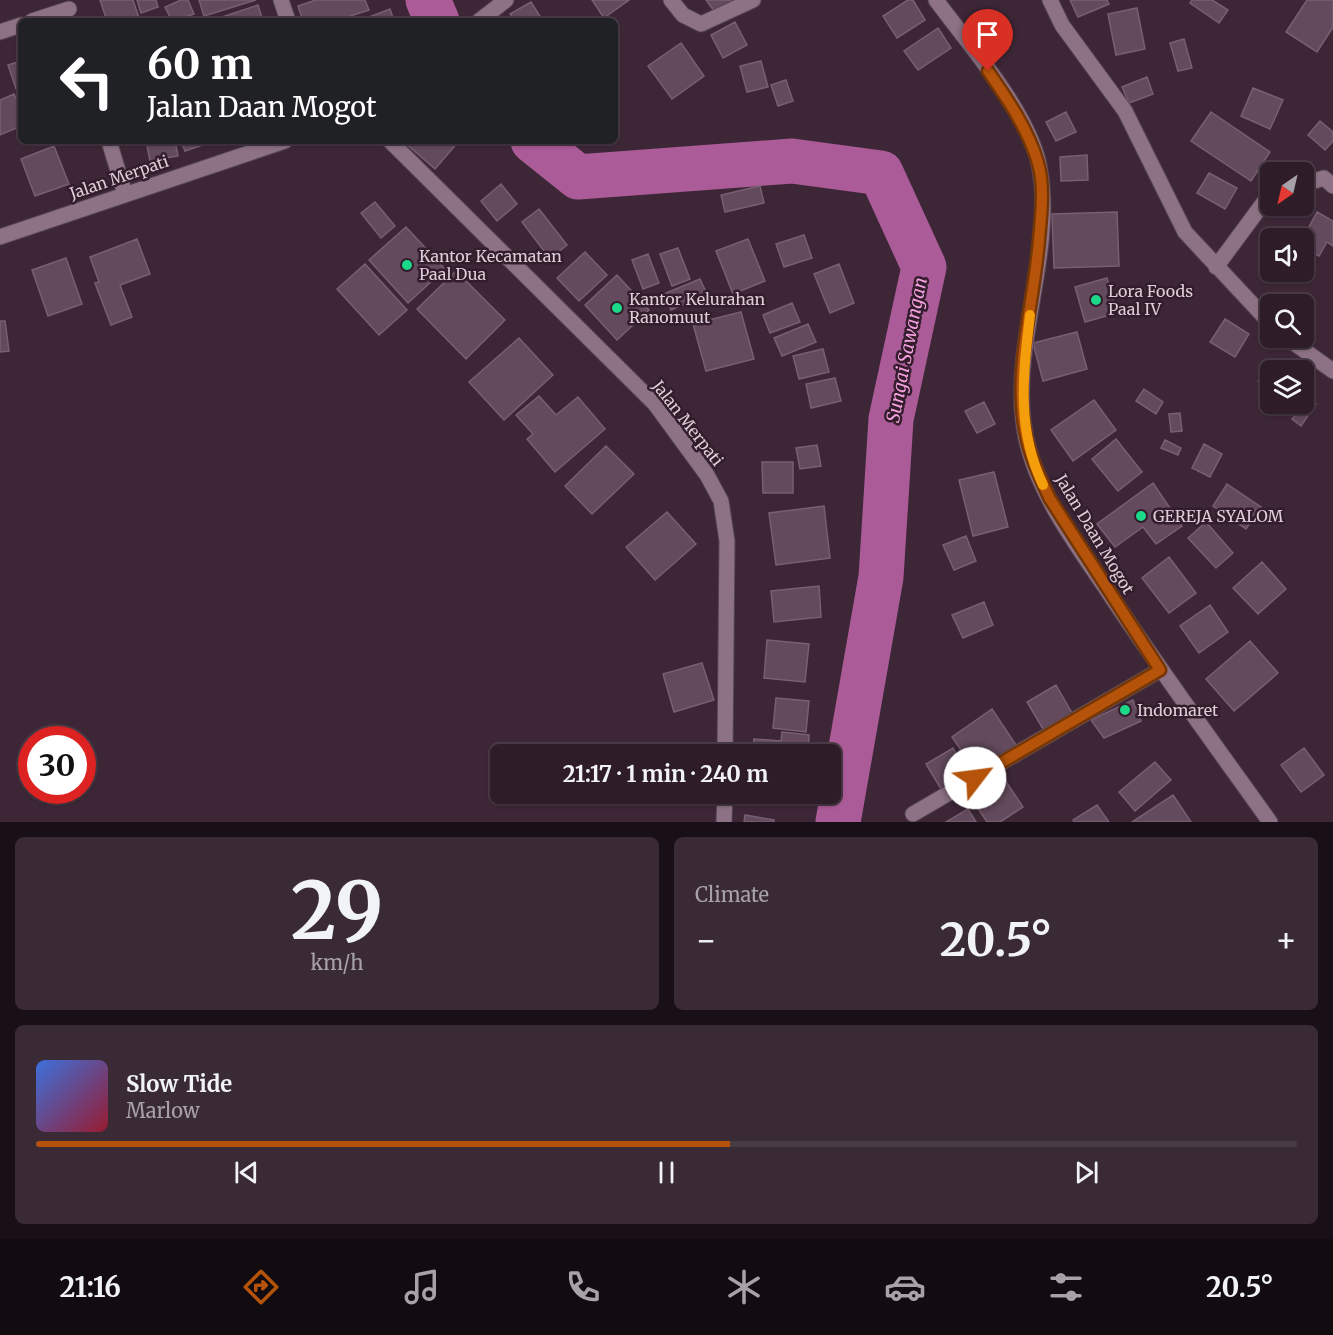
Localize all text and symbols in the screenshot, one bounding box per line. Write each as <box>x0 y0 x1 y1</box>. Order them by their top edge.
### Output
pin <box>962 9 1013 71</box>
icon: arrive <box>971 18 1004 51</box>
text: 60 m <box>147 38 253 90</box>
icon: left <box>48 42 126 120</box>
text: Jalan Daan Mogot <box>147 90 377 124</box>
street label: Jalan Merpati <box>66 151 171 204</box>
north arrow <box>1260 162 1314 216</box>
map controls <box>1260 162 1314 414</box>
button: sound <box>1260 228 1314 282</box>
place label: Kantor Kecamatan Paal Dua <box>419 246 562 284</box>
marker: Kantor Kecamatan Paal Dua <box>400 258 414 272</box>
water label: Sungai Sawangan <box>881 275 932 425</box>
place label: Lora Foods Paal IV <box>1108 281 1193 319</box>
place label: Kantor Kelurahan Ranomuut <box>629 289 765 327</box>
marker: Lora Foods Paal IV <box>1089 293 1103 307</box>
button: search <box>1260 294 1314 348</box>
marker: Kantor Kelurahan Ranomuut <box>610 301 624 315</box>
button: layers <box>1260 360 1314 414</box>
street label: Jalan Merpati <box>648 375 728 470</box>
street label: Jalan Daan Mogot <box>1051 470 1139 598</box>
place label: GEREJA SYALOM <box>1153 506 1283 526</box>
marker: GEREJA SYALOM <box>1134 509 1148 523</box>
place label: Indomaret <box>1137 700 1219 720</box>
marker: Indomaret <box>1118 703 1132 717</box>
speed limit sign: 30 <box>18 726 96 804</box>
position arrow <box>943 746 1007 810</box>
text: 21:17 · 1 min · 240 m <box>563 760 768 788</box>
text: 29 <box>291 862 383 960</box>
text: Climate <box>695 882 769 907</box>
text: 20.5° <box>940 912 1052 968</box>
text: − <box>695 920 717 961</box>
text: + <box>1275 920 1297 961</box>
text: km/h <box>311 950 363 975</box>
text: Slow Tide <box>126 1070 232 1098</box>
text: Marlow <box>126 1098 200 1123</box>
icon: previous <box>230 1156 263 1189</box>
icon: pause <box>650 1156 683 1189</box>
icon: next <box>1070 1156 1103 1189</box>
icon: directions <box>240 1266 282 1308</box>
icon: music <box>401 1266 443 1308</box>
icon: phone <box>562 1266 604 1308</box>
icon: climate <box>723 1266 765 1308</box>
icon: car <box>884 1266 926 1308</box>
icon: filters <box>1045 1266 1087 1308</box>
text: 21:16 <box>60 1270 121 1304</box>
text: 20.5° <box>1206 1270 1273 1304</box>

